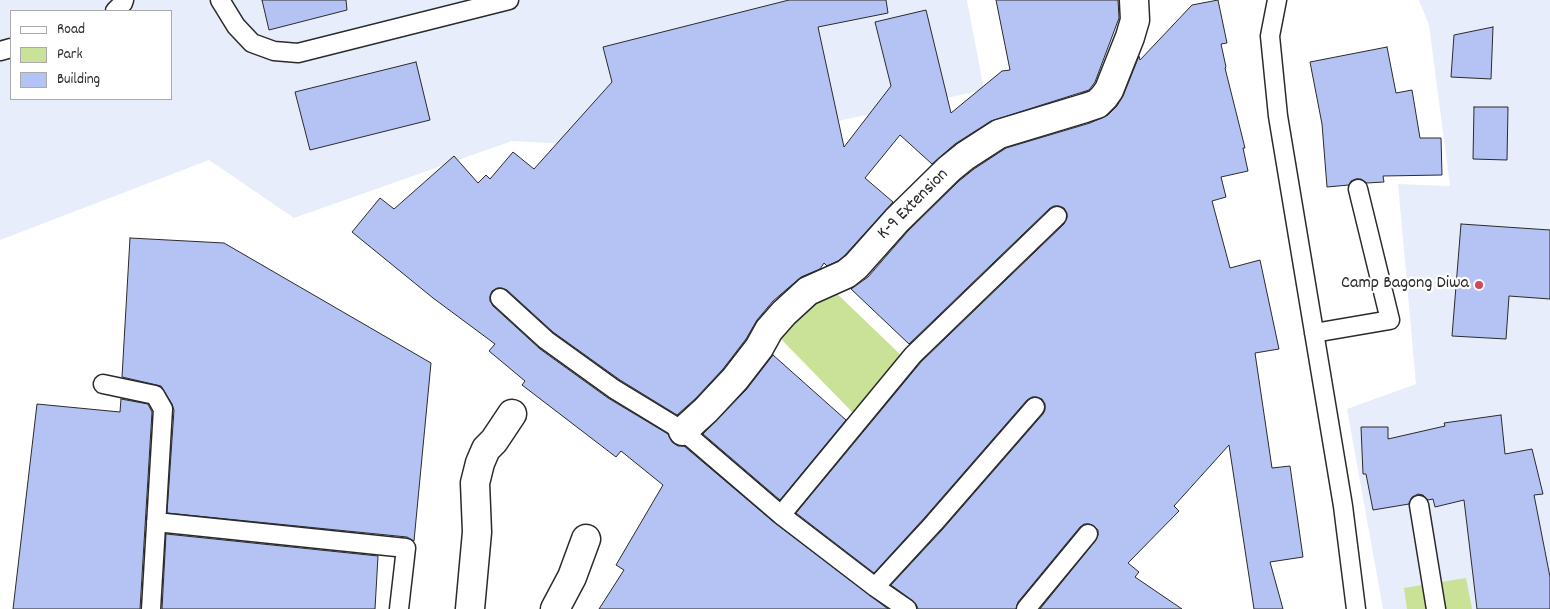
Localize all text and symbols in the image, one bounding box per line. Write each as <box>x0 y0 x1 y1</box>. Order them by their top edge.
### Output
legend <box>10 10 172 100</box>
text: Road <box>57 19 85 41</box>
text: Park <box>57 44 83 66</box>
text: Building <box>57 69 100 91</box>
street label: K-9 Extension <box>874 165 954 245</box>
place label: Camp Bagong Diwa <box>1341 274 1469 296</box>
marker: Camp Bagong Diwa <box>1473 279 1485 291</box>

